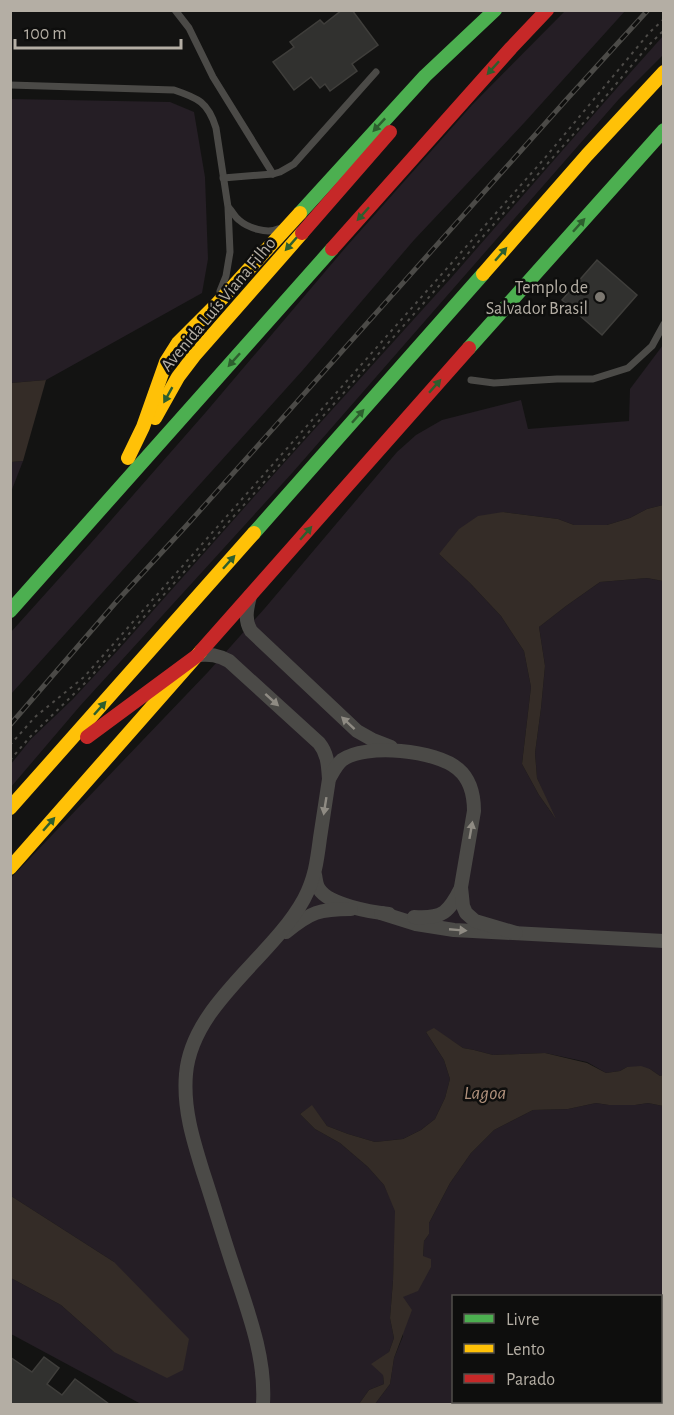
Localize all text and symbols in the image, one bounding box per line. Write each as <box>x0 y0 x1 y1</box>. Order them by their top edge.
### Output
scale bar <box>15 12 182 50</box>
text: 100 m <box>24 25 67 43</box>
one-way arrow <box>486 61 500 76</box>
one-way arrow <box>372 118 386 133</box>
one-way arrow <box>357 206 370 221</box>
one-way arrow <box>572 218 585 233</box>
street label: Avenida Luís Viana Filho <box>158 234 280 375</box>
one-way arrow <box>285 236 298 251</box>
one-way arrow <box>494 247 507 262</box>
place label: Templo de Salvador Brasil <box>486 279 588 318</box>
marker: Templo de Salvador Brasil <box>593 290 607 304</box>
one-way arrow <box>228 352 241 367</box>
one-way arrow <box>428 379 441 394</box>
one-way arrow <box>163 387 173 404</box>
one-way arrow <box>351 409 364 424</box>
one-way arrow <box>299 526 312 541</box>
one-way arrow <box>222 555 235 570</box>
one-way arrow <box>264 693 279 706</box>
one-way arrow <box>93 700 107 715</box>
one-way arrow <box>341 716 355 730</box>
one-way arrow <box>321 796 330 815</box>
one-way arrow <box>42 817 55 832</box>
one-way arrow <box>467 820 476 839</box>
one-way arrow <box>449 925 468 935</box>
water label: Lagoa <box>464 1083 506 1103</box>
legend <box>452 1295 662 1403</box>
text: Livre <box>506 1311 540 1329</box>
text: Lento <box>506 1341 545 1359</box>
text: Parado <box>506 1371 555 1389</box>

